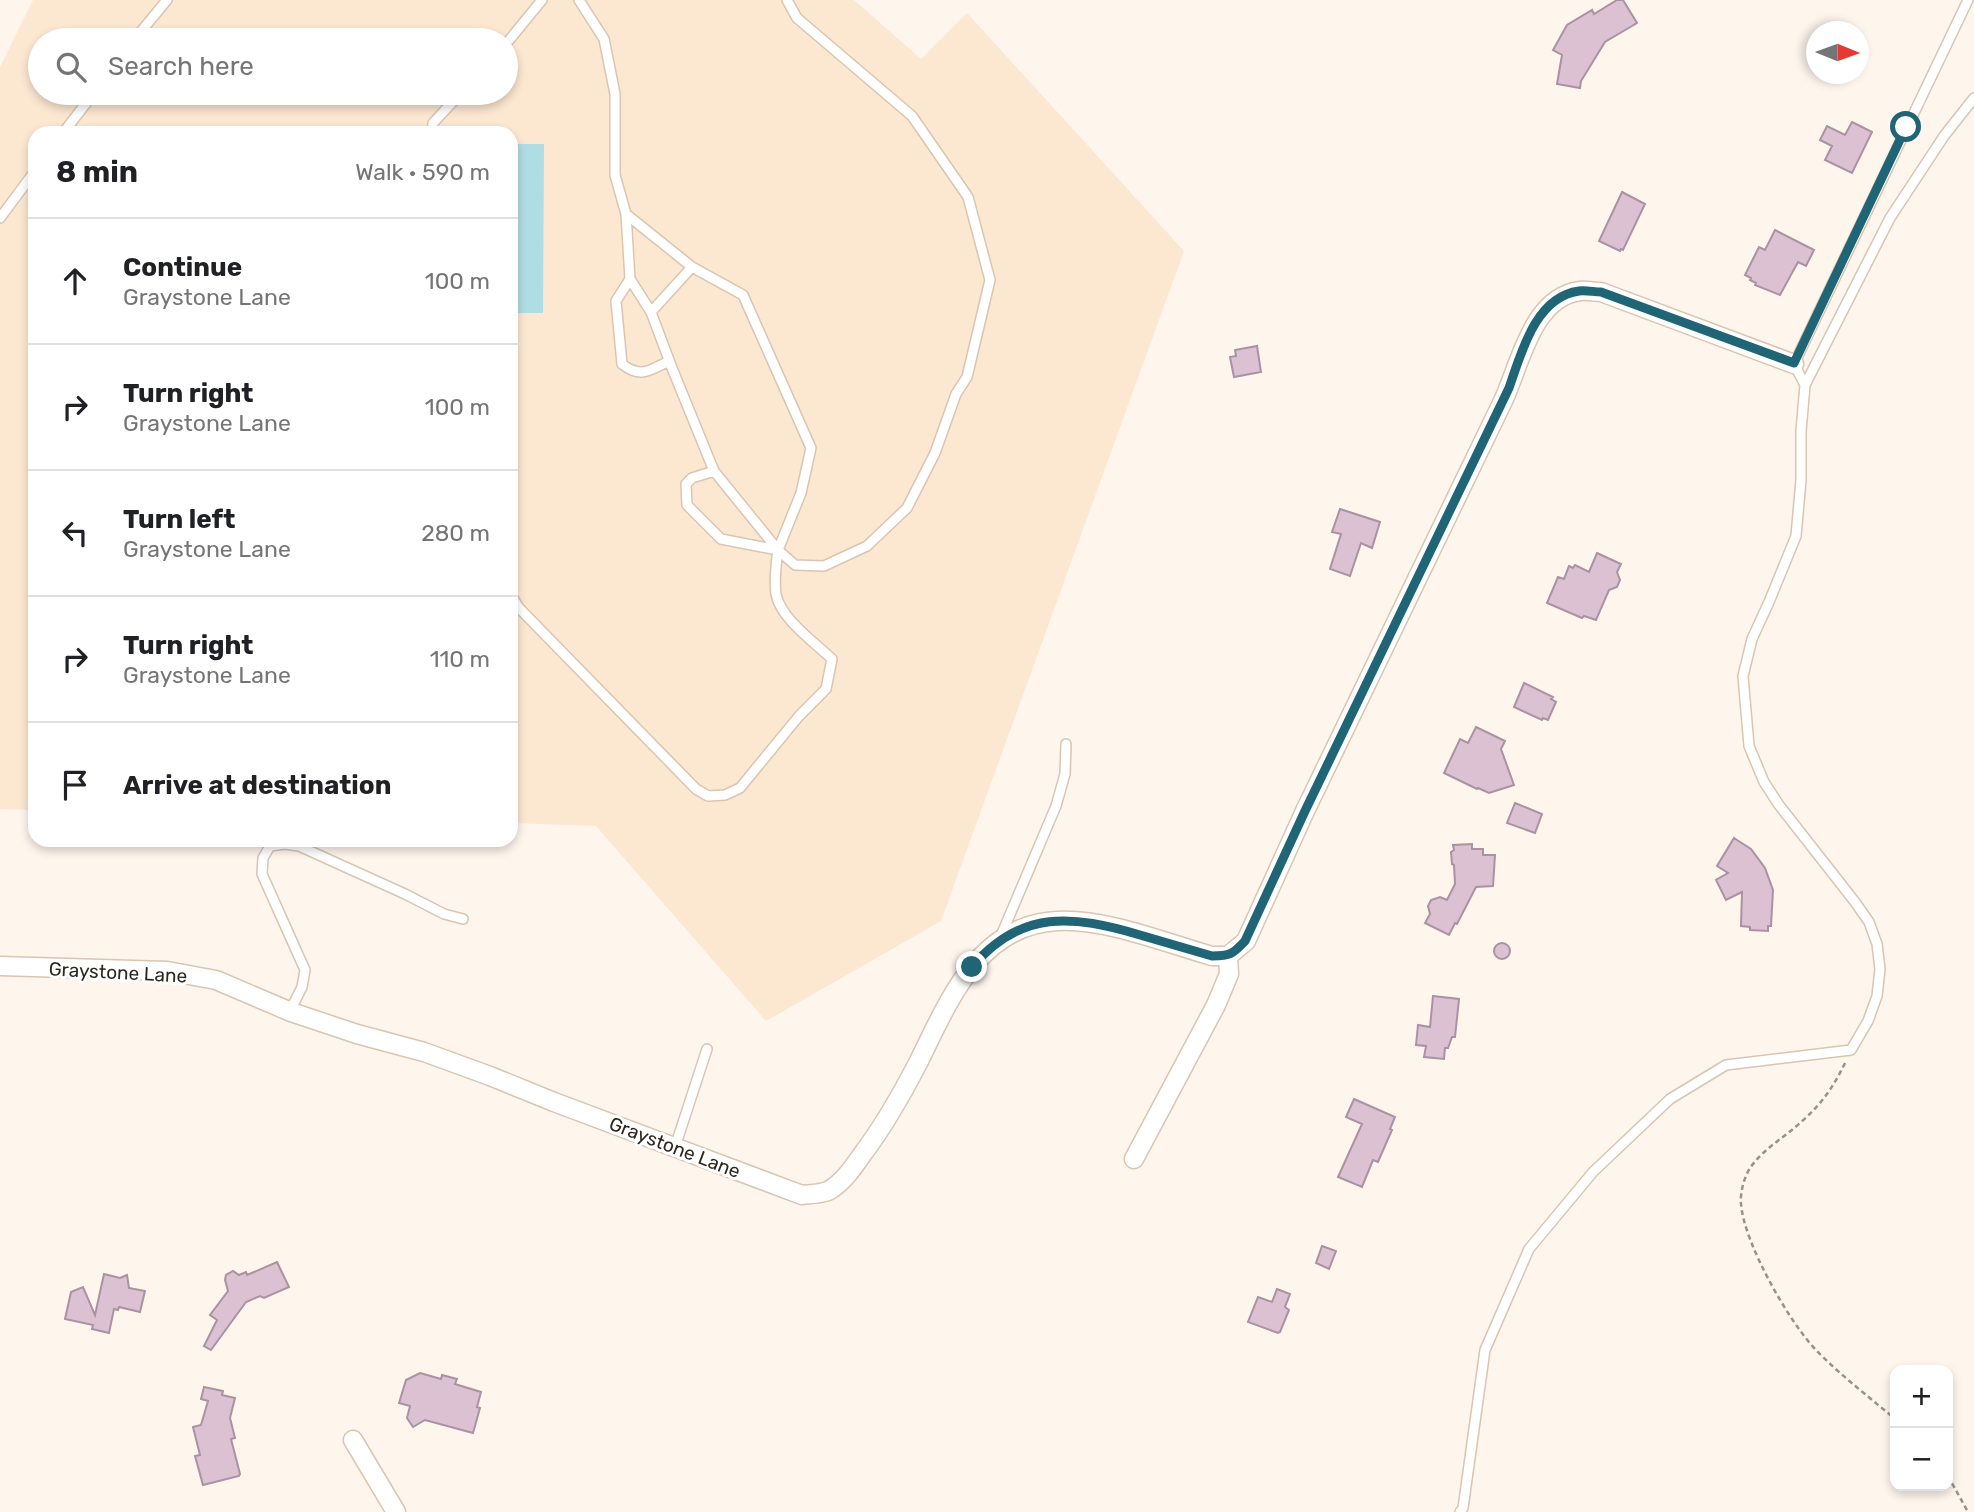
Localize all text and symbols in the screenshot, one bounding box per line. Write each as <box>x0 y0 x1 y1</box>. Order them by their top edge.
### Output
north arrow <box>1806 21 1869 84</box>
search box <box>28 28 518 105</box>
icon: search <box>52 48 90 86</box>
text: Search here <box>108 51 254 82</box>
route start <box>1890 111 1921 142</box>
text: 8 min <box>56 154 138 190</box>
text: Walk · 590 m <box>355 158 490 186</box>
text: Continue <box>123 252 242 283</box>
icon: ahead <box>56 262 94 300</box>
text: 100 m <box>425 267 490 295</box>
text: Graystone Lane <box>123 283 291 311</box>
text: Turn right <box>123 378 253 409</box>
icon: right <box>56 388 94 426</box>
text: 100 m <box>425 393 490 421</box>
text: Graystone Lane <box>123 409 291 437</box>
text: Turn left <box>123 504 235 535</box>
icon: left <box>56 514 94 552</box>
text: 280 m <box>421 519 490 547</box>
text: Graystone Lane <box>123 535 291 563</box>
text: Turn right <box>123 630 253 661</box>
icon: right <box>56 640 94 678</box>
text: 110 m <box>430 645 490 673</box>
text: Graystone Lane <box>123 661 291 689</box>
icon: arrive <box>56 766 94 804</box>
text: Arrive at destination <box>123 770 391 801</box>
route end <box>956 951 987 982</box>
street label: Graystone Lane <box>48 957 188 988</box>
street label: Graystone Lane <box>606 1112 744 1183</box>
map controls <box>1890 1365 1953 1491</box>
button: + <box>1890 1365 1953 1428</box>
button: − <box>1890 1428 1953 1491</box>

